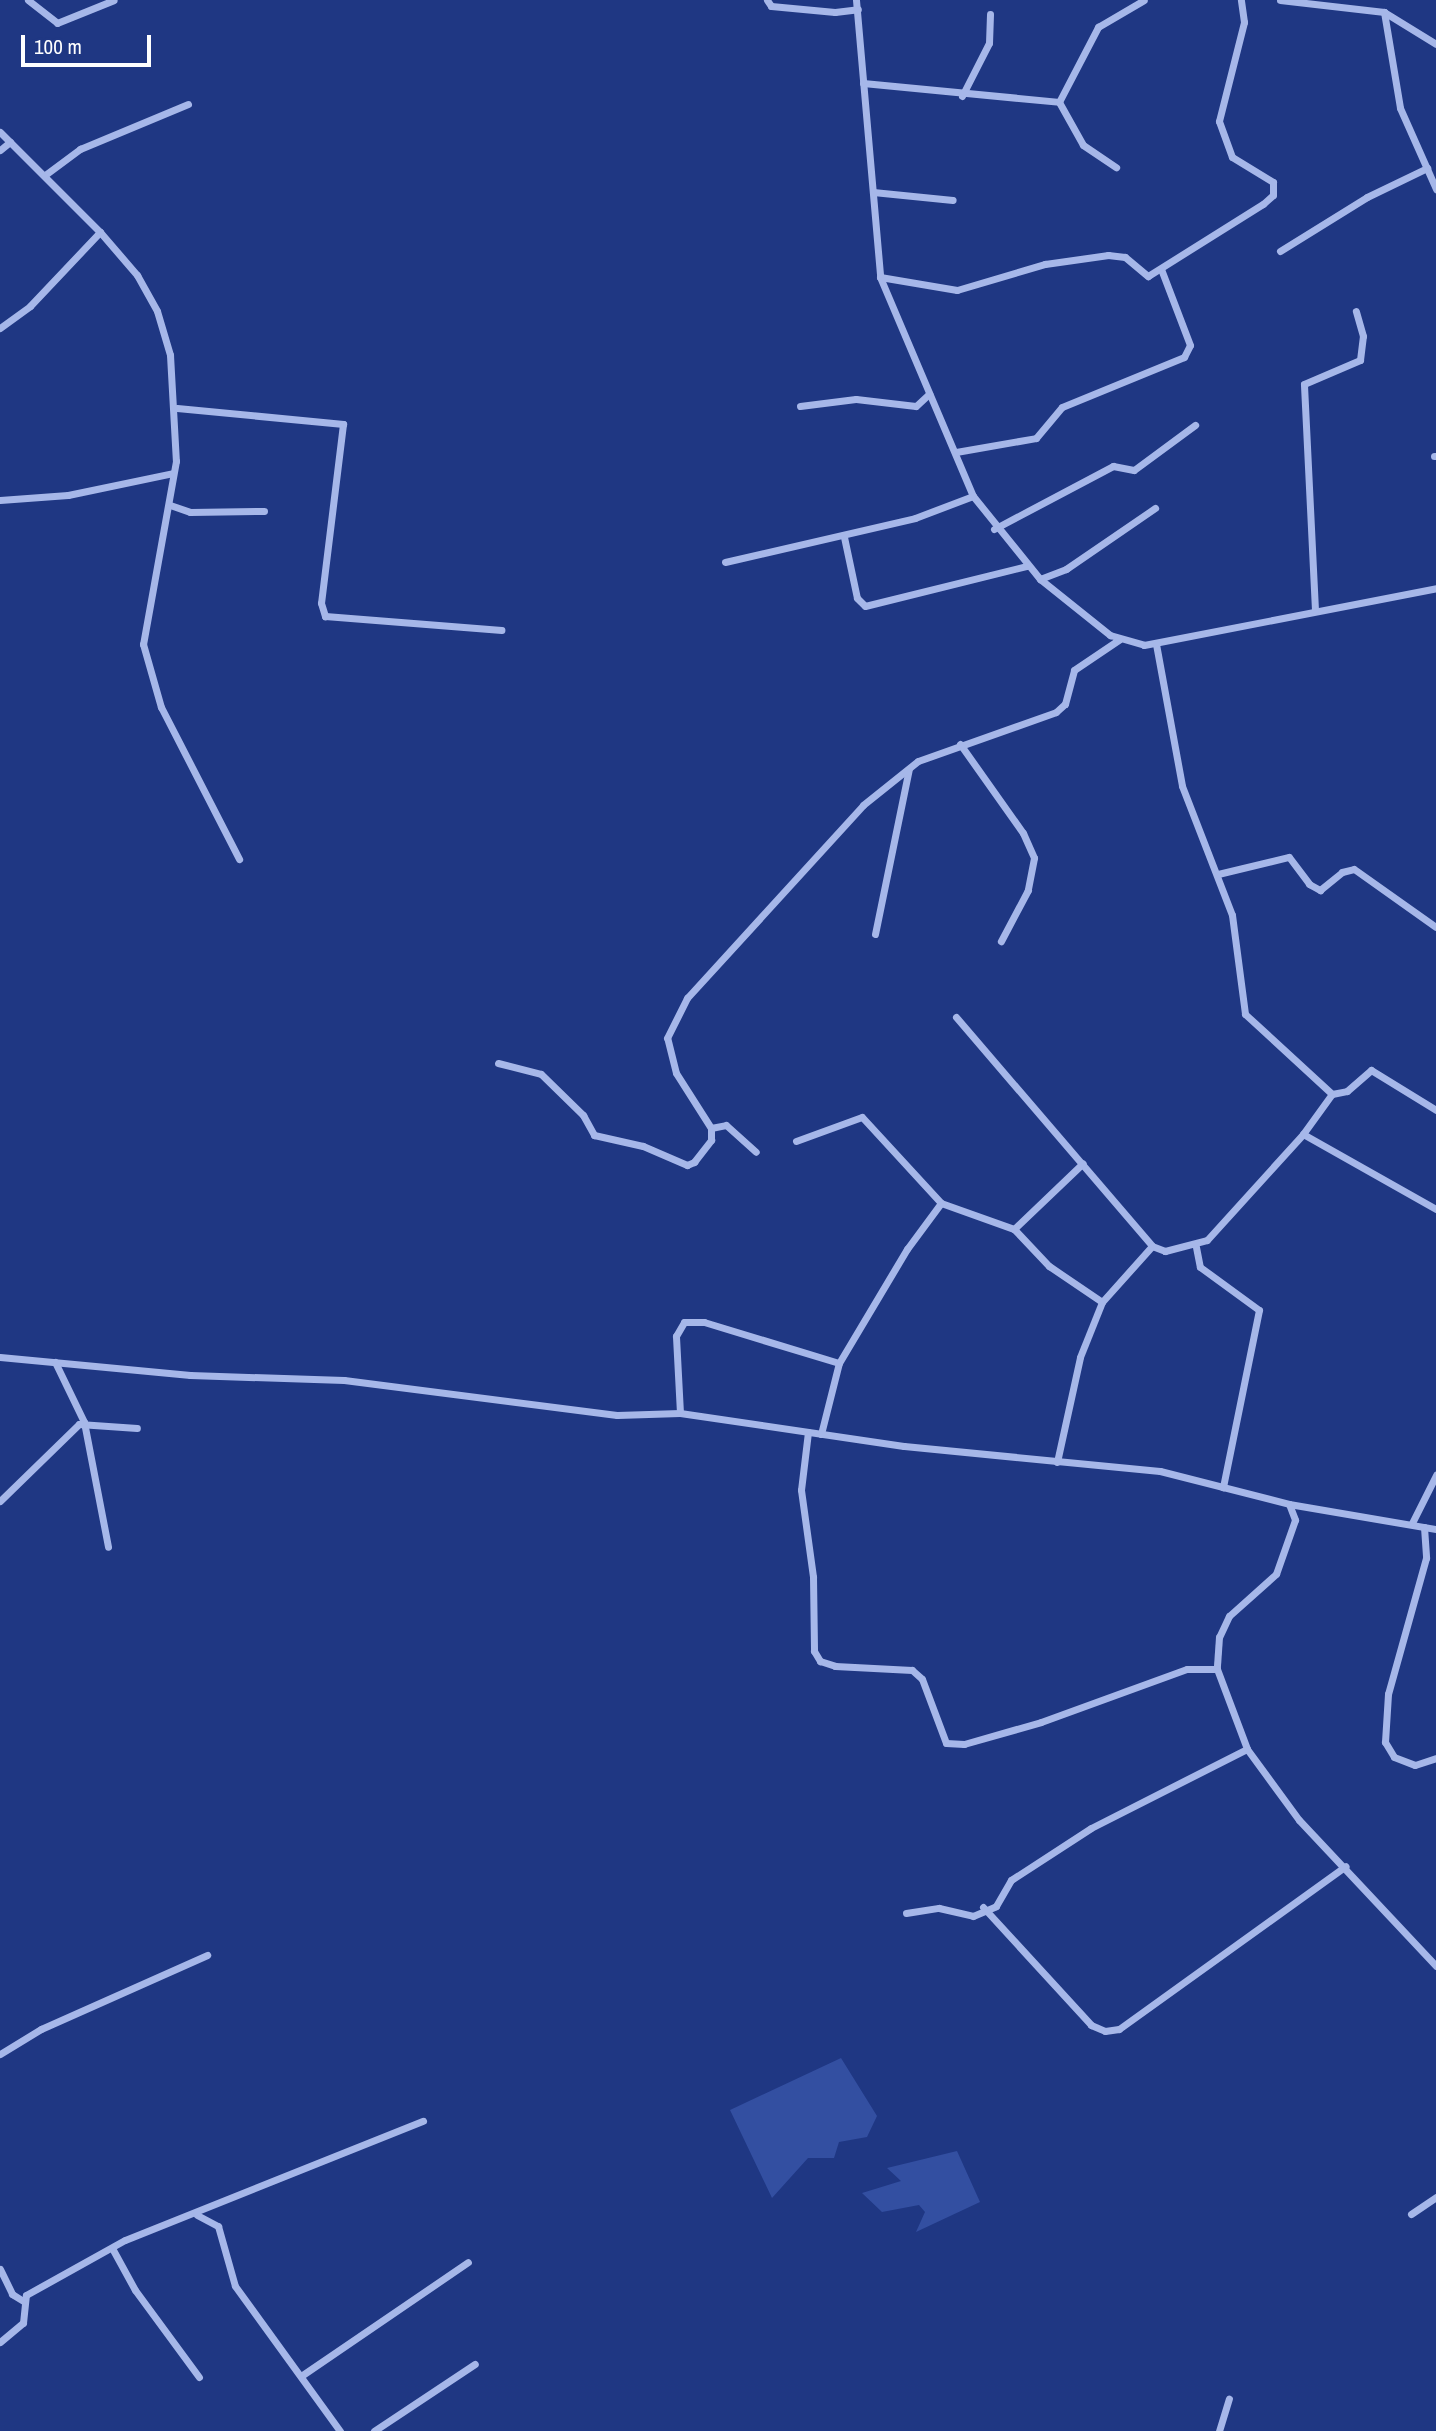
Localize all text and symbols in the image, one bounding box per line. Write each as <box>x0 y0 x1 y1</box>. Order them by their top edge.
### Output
scale bar <box>24 21 154 65</box>
text: 100 m <box>34 32 82 61</box>

